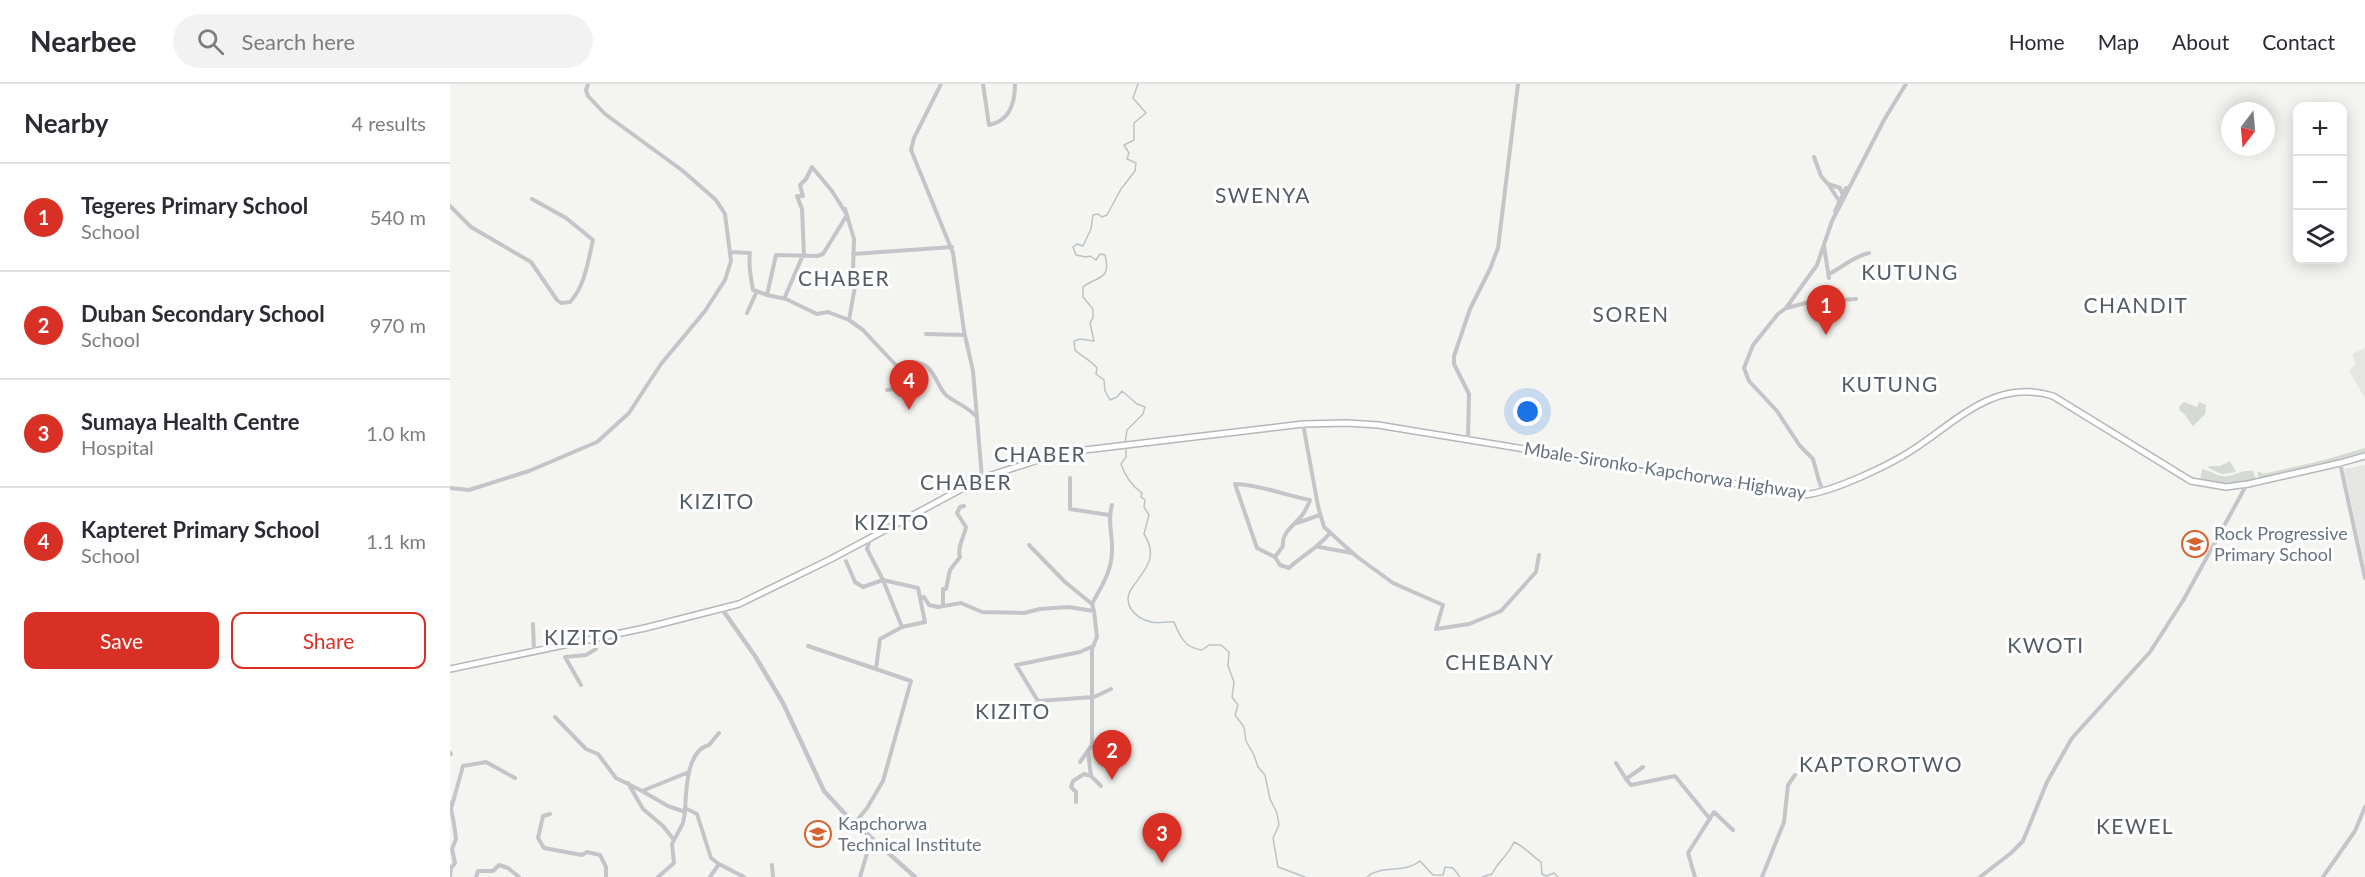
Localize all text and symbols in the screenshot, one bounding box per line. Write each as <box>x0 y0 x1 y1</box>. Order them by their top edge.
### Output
search box <box>173 14 593 68</box>
text: Nearbee <box>30 24 137 58</box>
icon: search <box>194 25 227 58</box>
text: Search here <box>242 28 355 55</box>
text: Home <box>2009 29 2065 54</box>
text: Map <box>2098 29 2139 54</box>
text: About <box>2172 29 2229 54</box>
text: Contact <box>2262 29 2335 54</box>
north arrow <box>2221 102 2275 156</box>
map controls <box>2293 102 2347 264</box>
button: + <box>2293 102 2347 156</box>
text: Nearby <box>24 107 109 139</box>
text: 4 results <box>351 111 426 135</box>
button: − <box>2293 156 2347 210</box>
district label: SWENYA <box>1215 182 1311 207</box>
text: Tegeres Primary School <box>81 192 308 219</box>
text: 1 <box>38 205 49 229</box>
text: 540 m <box>370 205 426 229</box>
button: layers <box>2293 210 2347 264</box>
text: School <box>81 219 140 243</box>
district label: KUTUNG <box>1861 259 1959 284</box>
district label: CHABER <box>798 265 890 290</box>
pin: 1 <box>1806 286 1846 335</box>
district label: CHANDIT <box>2083 292 2189 317</box>
text: Duban Secondary School <box>81 300 325 327</box>
district label: SOREN <box>1592 301 1670 326</box>
text: 2 <box>38 313 49 337</box>
text: 970 m <box>370 313 426 337</box>
text: School <box>81 327 140 351</box>
pin: 4 <box>890 360 928 410</box>
district label: KUTUNG <box>1841 371 1939 396</box>
your location <box>1513 397 1542 426</box>
text: Sumaya Health Centre <box>81 408 299 435</box>
text: 3 <box>38 421 49 445</box>
text: 1.0 km <box>366 421 426 445</box>
text: Hospital <box>81 435 154 459</box>
street label: Mbale-Sironko-Kapchorwa Highway <box>1523 437 1808 503</box>
district label: CHABER <box>994 441 1086 466</box>
district label: CHABER <box>920 469 1012 494</box>
district label: KIZITO <box>679 488 755 513</box>
district label: KIZITO <box>854 509 930 534</box>
text: Kapteret Primary School <box>81 516 320 543</box>
place label: Rock Progressive Primary School <box>2214 522 2348 565</box>
text: 4 <box>38 529 49 553</box>
text: 1.1 km <box>366 529 426 553</box>
school or university icon: Rock Progressive Primary School <box>2180 529 2210 559</box>
text: School <box>81 543 140 567</box>
button: Save <box>24 612 219 669</box>
button: Share <box>231 612 426 669</box>
district label: KIZITO <box>544 624 620 649</box>
district label: KWOTI <box>2007 632 2085 657</box>
district label: CHEBANY <box>1445 649 1555 674</box>
district label: KIZITO <box>975 698 1051 723</box>
pin: 2 <box>1092 730 1132 780</box>
district label: KAPTOROTWO <box>1799 751 1963 776</box>
place label: Kapchorwa Technical Institute <box>838 812 982 855</box>
district label: KEWEL <box>2096 813 2174 838</box>
pin: 3 <box>1142 814 1182 863</box>
school or university icon: Kapchorwa Technical Institute <box>803 819 833 849</box>

